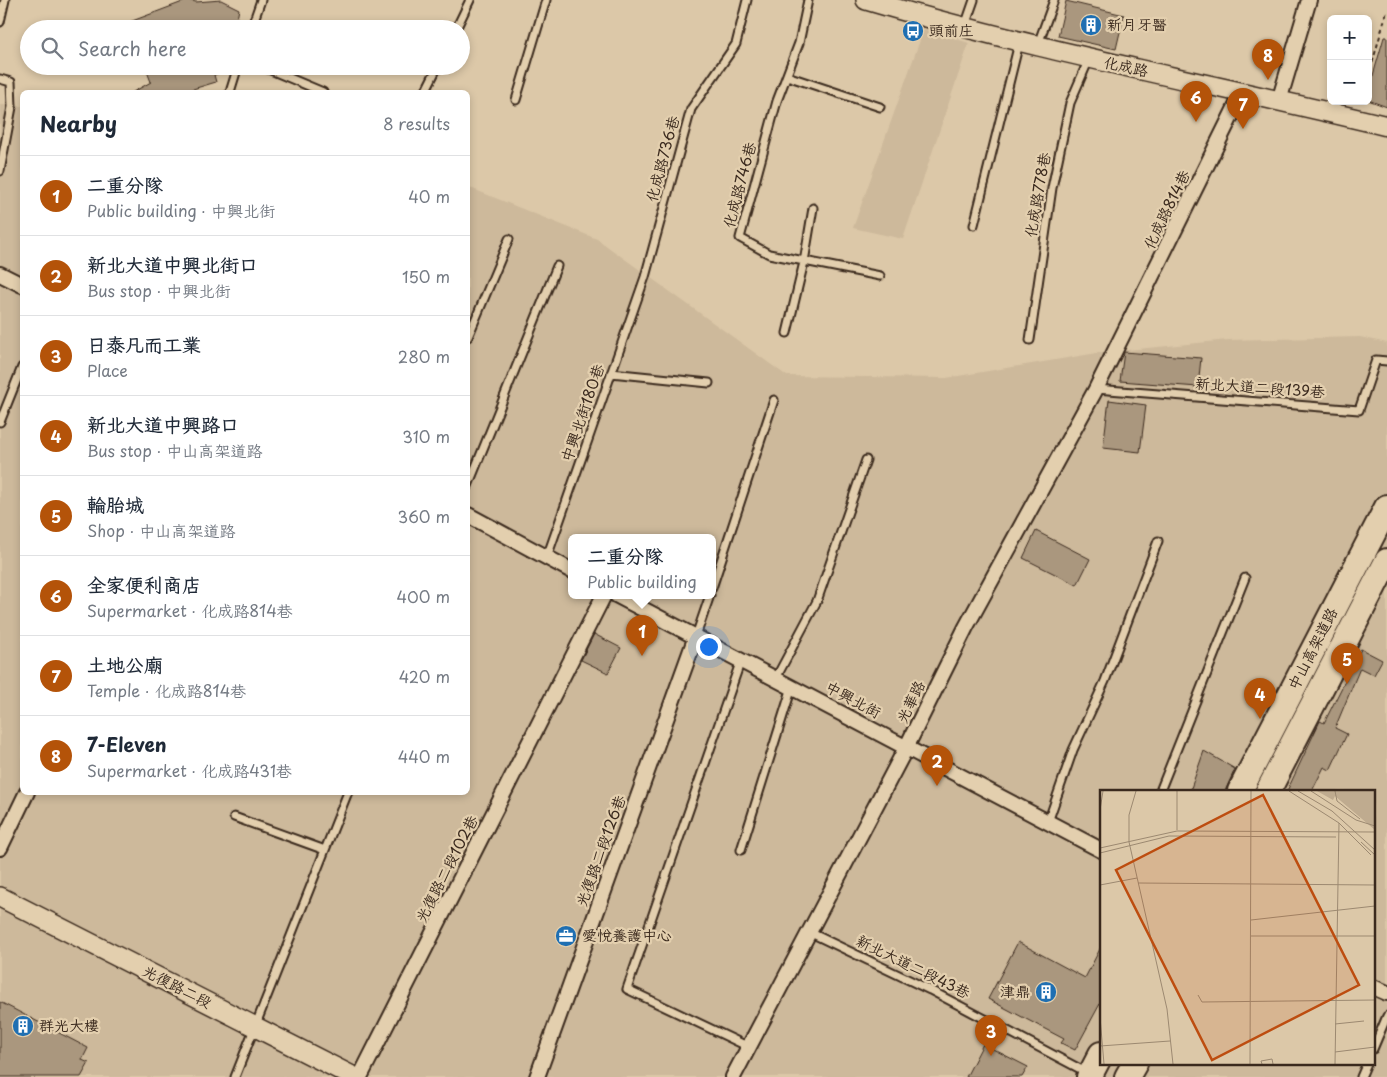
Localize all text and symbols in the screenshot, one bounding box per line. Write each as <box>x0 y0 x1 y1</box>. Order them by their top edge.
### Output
place label: 新月牙醫 <box>1107 12 1167 35</box>
building icon: 新月牙醫 <box>1079 13 1103 37</box>
map controls <box>1327 15 1372 105</box>
button: + <box>1327 15 1372 60</box>
place label: 頭前庄 <box>929 18 974 41</box>
bus stop icon: 頭前庄 <box>901 19 925 43</box>
search box <box>20 20 470 75</box>
icon: search <box>38 34 66 62</box>
text: Search here <box>78 34 187 62</box>
pin: 8 <box>1252 39 1284 80</box>
street label: 化成路 <box>1102 50 1151 81</box>
button: − <box>1327 60 1372 105</box>
pin: 6 <box>1180 81 1212 122</box>
pin: 7 <box>1227 88 1259 129</box>
text: Nearby <box>40 107 117 139</box>
text: 8 results <box>383 111 450 135</box>
street label: 化成路736巷 <box>639 113 684 204</box>
street label: 化成路746巷 <box>716 139 761 230</box>
street label: 化成路778巷 <box>1018 150 1055 239</box>
street label: 化成路814巷 <box>1136 166 1195 253</box>
text: 二重分隊 <box>87 170 163 198</box>
text: 1 <box>52 184 60 208</box>
text: 40 m <box>408 184 450 208</box>
text: Public building · 中興北街 <box>87 198 275 222</box>
text: 新北大道中興北街口 <box>87 250 258 278</box>
text: 2 <box>50 264 62 288</box>
text: 150 m <box>402 264 450 288</box>
text: Bus stop · 中興北街 <box>87 278 231 302</box>
text: 日泰凡而工業 <box>87 330 201 358</box>
text: 3 <box>51 344 61 368</box>
text: 280 m <box>398 344 450 368</box>
text: Place <box>87 358 128 382</box>
street label: 中興北街180巷 <box>554 361 609 465</box>
street label: 新北大道二段139巷 <box>1194 370 1326 403</box>
text: 新北大道中興路口 <box>87 410 239 438</box>
text: 4 <box>51 424 61 448</box>
text: 310 m <box>402 424 450 448</box>
text: Bus stop · 中山高架道路 <box>87 438 263 462</box>
text: 輪胎城 <box>87 490 144 518</box>
text: 5 <box>51 504 61 528</box>
text: 360 m <box>398 504 450 528</box>
text: Shop · 中山高架道路 <box>87 518 236 542</box>
popup <box>568 534 716 599</box>
text: 二重分隊 <box>587 541 663 569</box>
text: Public building <box>587 569 697 593</box>
text: 全家便利商店 <box>87 570 201 598</box>
text: 6 <box>50 584 62 608</box>
text: 400 m <box>397 584 450 608</box>
text: Supermarket · 化成路814巷 <box>87 598 293 622</box>
street label: 中山高架道路 <box>1281 603 1342 694</box>
pin: 1 <box>626 615 658 656</box>
your location <box>696 634 722 660</box>
pin: 5 <box>1331 643 1363 684</box>
text: 土地公廟 <box>87 650 163 678</box>
text: 7 <box>51 664 61 688</box>
text: 420 m <box>399 664 450 688</box>
street label: 中興北街 <box>822 674 886 723</box>
street label: 光華路 <box>889 676 930 727</box>
text: Temple · 化成路814巷 <box>87 678 246 702</box>
pin: 4 <box>1244 678 1276 719</box>
text: 7-Eleven <box>87 730 167 758</box>
text: 8 <box>51 744 61 768</box>
text: 440 m <box>398 744 450 768</box>
pin: 2 <box>921 745 953 786</box>
text: Supermarket · 化成路431巷 <box>87 758 292 782</box>
inset map <box>1100 790 1374 1064</box>
street label: 光復路二段126巷 <box>569 791 630 910</box>
street label: 光復路二段102巷 <box>409 811 483 926</box>
place label: 愛悅養護中心 <box>582 923 672 946</box>
office icon: 愛悅養護中心 <box>554 924 578 948</box>
street label: 新北大道二段43巷 <box>853 928 975 1003</box>
street label: 光復路二段 <box>139 958 216 1013</box>
place label: 津鼎 <box>1000 979 1030 1002</box>
building icon: 津鼎 <box>1034 980 1058 1004</box>
place label: 群光大樓 <box>39 1013 99 1036</box>
building icon: 群光大樓 <box>11 1014 35 1038</box>
pin: 3 <box>975 1015 1007 1056</box>

